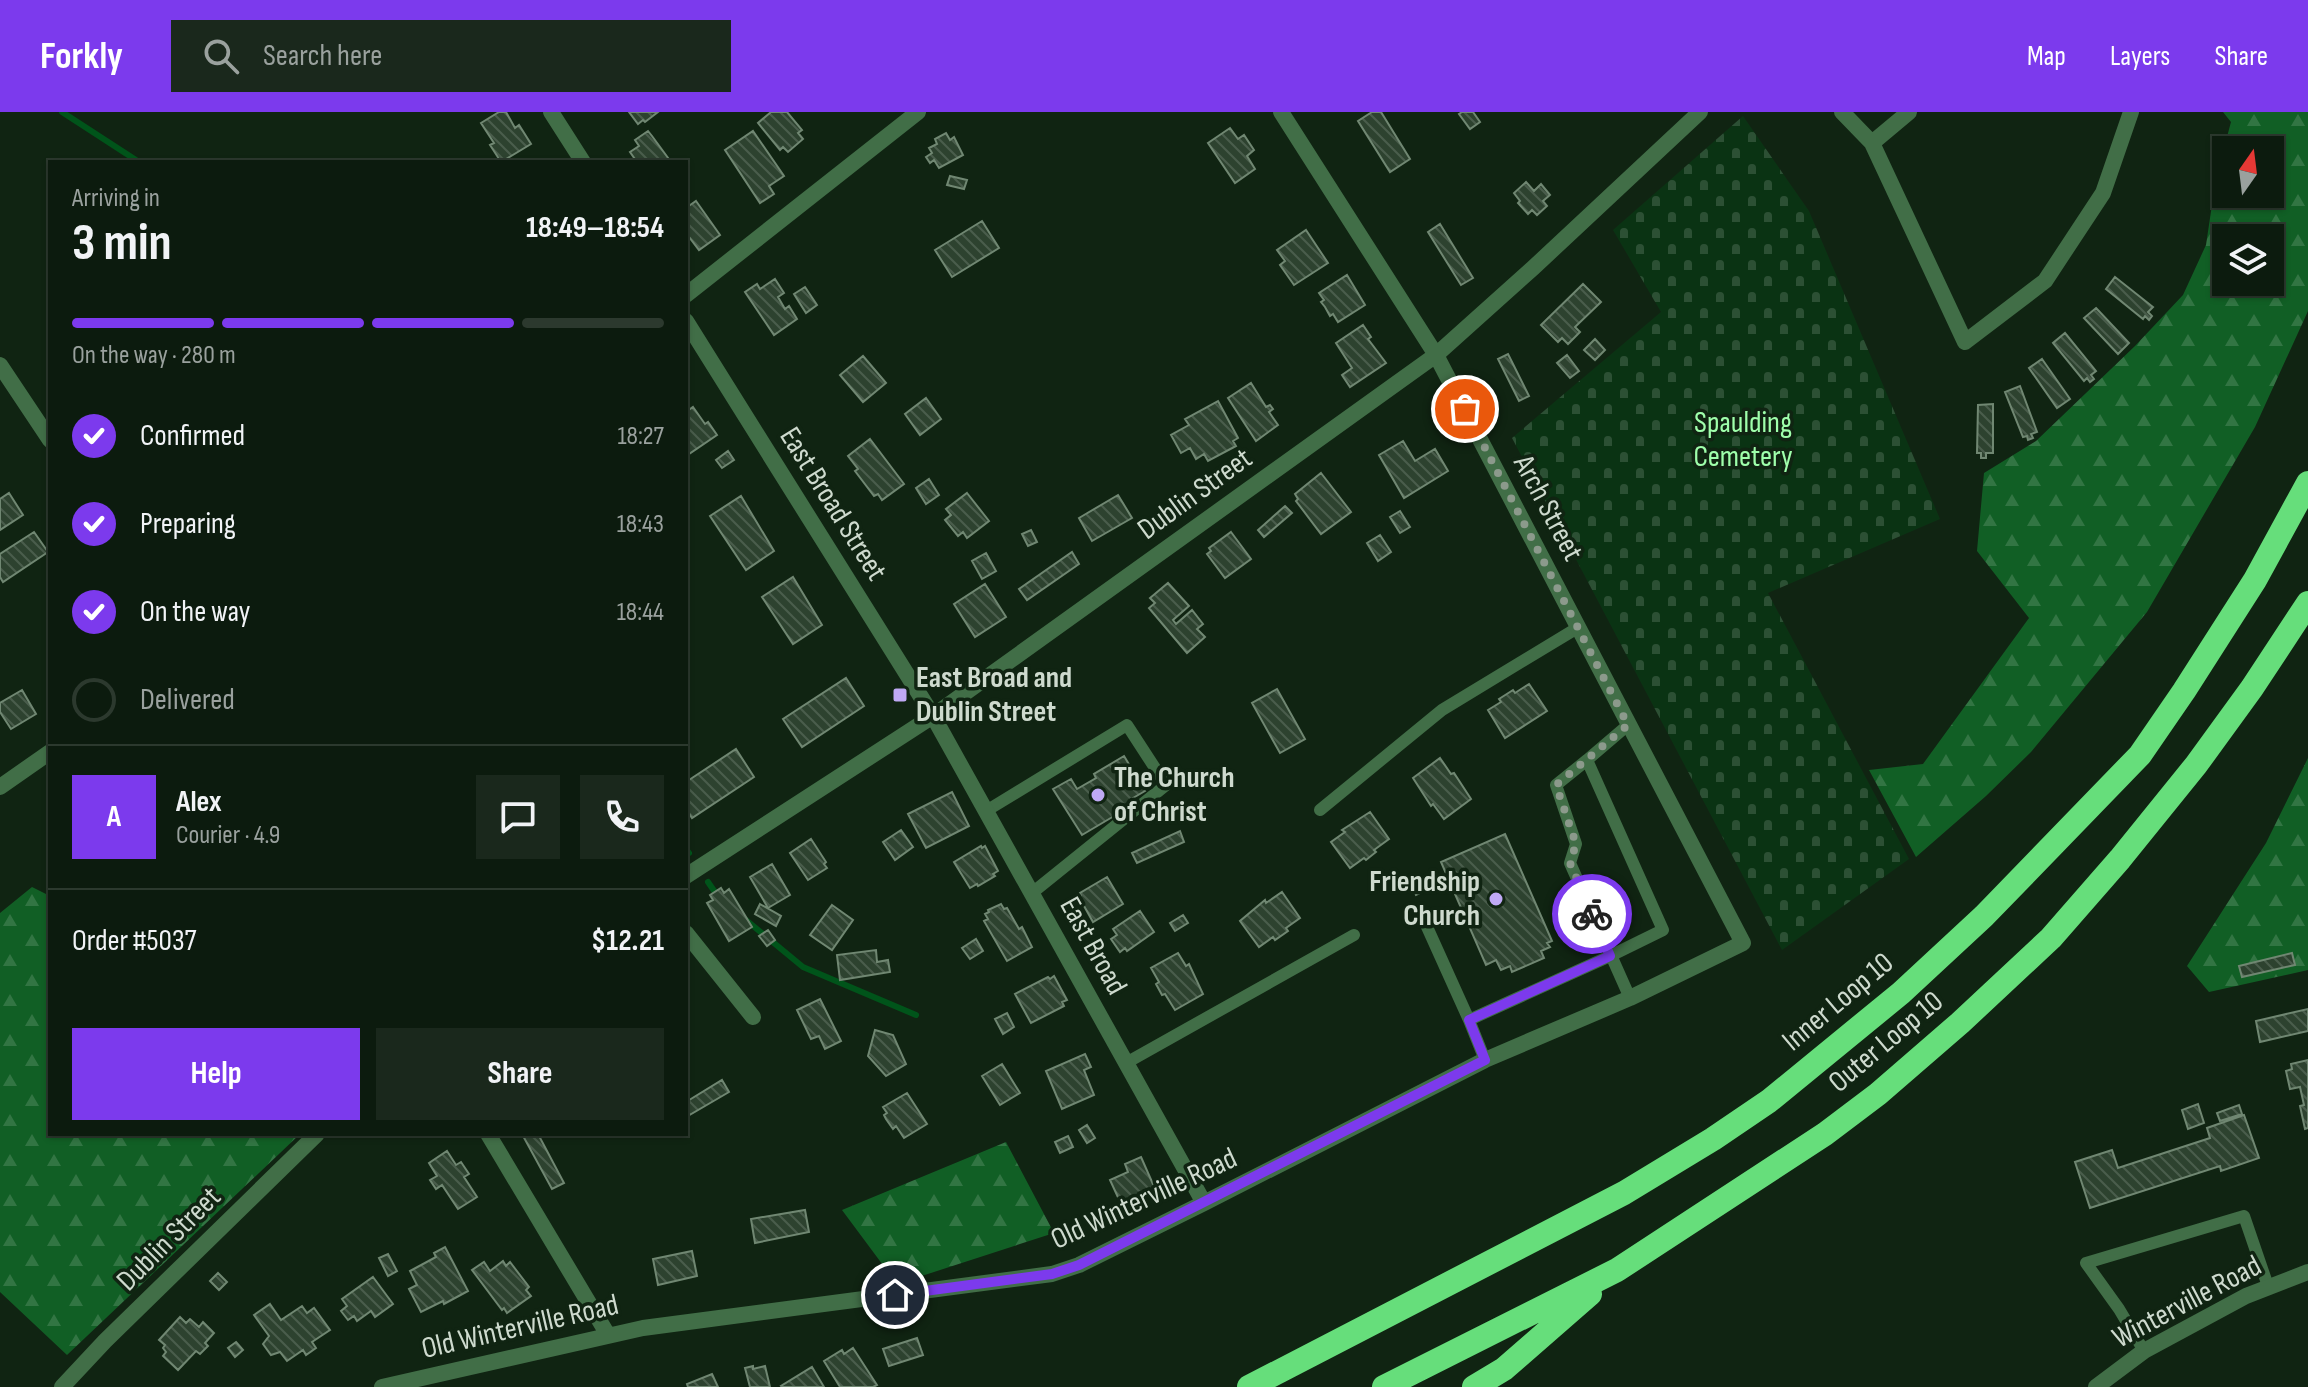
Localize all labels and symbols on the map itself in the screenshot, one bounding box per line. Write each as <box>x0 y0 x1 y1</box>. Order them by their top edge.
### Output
north arrow <box>2212 136 2284 208</box>
pin <box>1431 375 1499 443</box>
park label: Spaulding Cemetery <box>1694 405 1793 475</box>
street label: East Broad Street <box>772 421 894 587</box>
street label: Dublin Street <box>1131 441 1259 547</box>
street label: Arch Street <box>1505 448 1591 567</box>
place label: East Broad and Dublin Street <box>916 660 1072 730</box>
marker: East Broad and Dublin Street <box>891 686 909 704</box>
place label: The Church of Christ <box>1114 760 1234 830</box>
marker: The Church of Christ <box>1089 786 1107 804</box>
place label: Friendship Church <box>1369 864 1480 934</box>
courier <box>1552 874 1632 954</box>
marker: Friendship Church <box>1487 890 1505 908</box>
street label: East Broad <box>1052 891 1134 1001</box>
street label: Inner Loop 10 <box>1775 945 1901 1059</box>
street label: Outer Loop 10 <box>1821 984 1951 1100</box>
street label: Old Winterville Road <box>1045 1140 1243 1258</box>
street label: Dublin Street <box>109 1179 229 1299</box>
street label: Winterville Road <box>2107 1248 2267 1356</box>
pin <box>861 1261 929 1329</box>
street label: Old Winterville Road <box>418 1287 622 1367</box>

